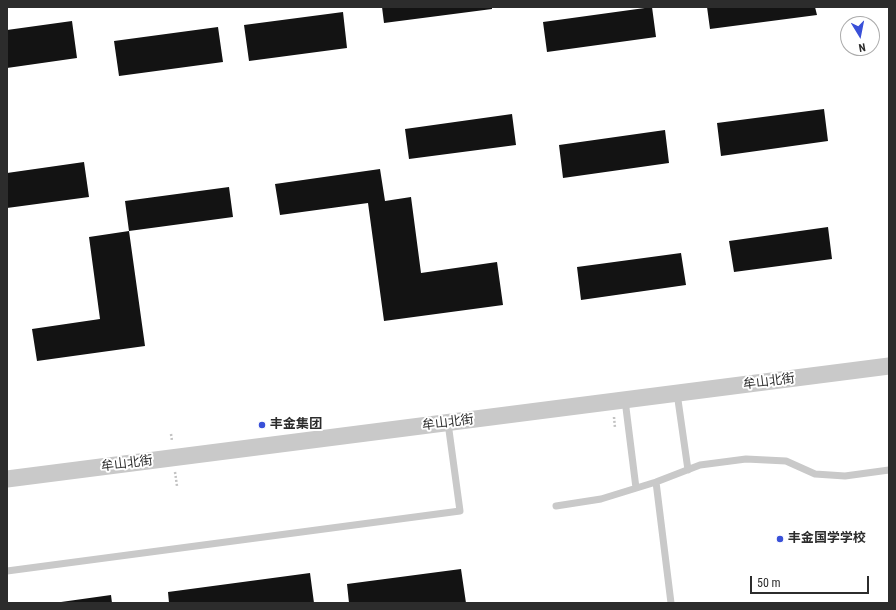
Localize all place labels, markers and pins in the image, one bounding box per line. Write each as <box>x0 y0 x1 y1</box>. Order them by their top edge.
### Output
place label: 丰金集团 <box>270 417 322 433</box>
marker: 丰金集团 <box>257 420 267 430</box>
place label: 丰金国学学校 <box>788 531 866 547</box>
marker: 丰金国学学校 <box>775 534 785 544</box>

